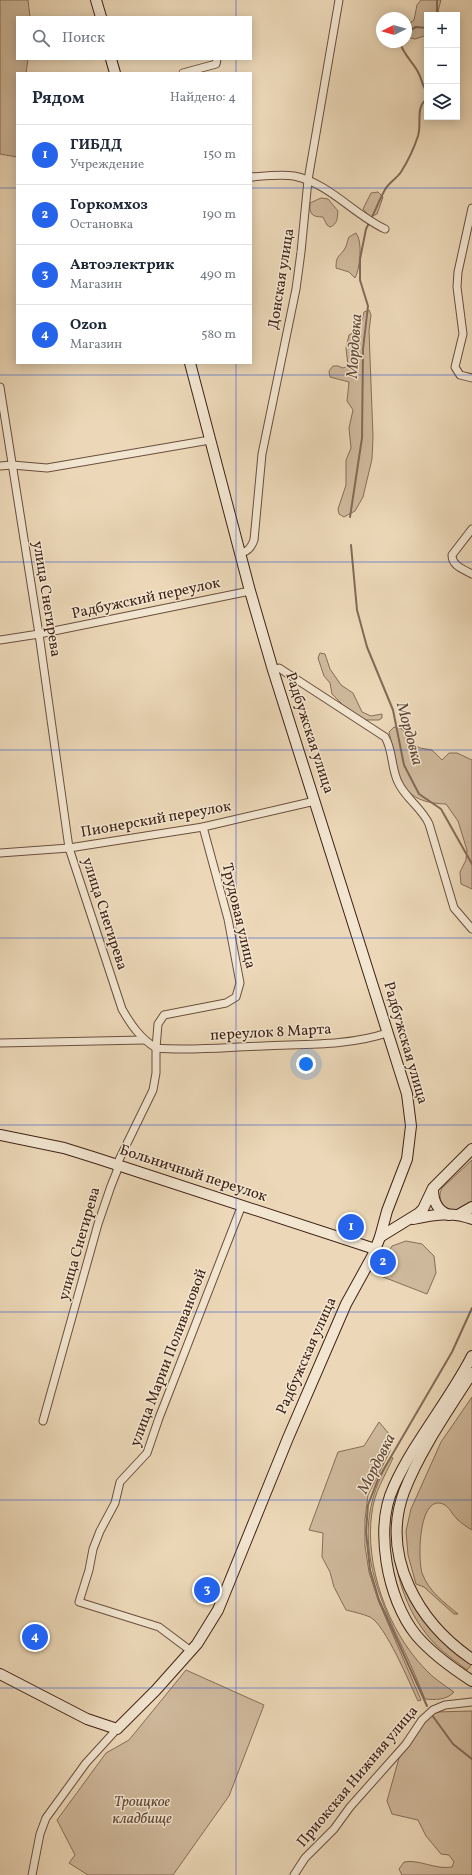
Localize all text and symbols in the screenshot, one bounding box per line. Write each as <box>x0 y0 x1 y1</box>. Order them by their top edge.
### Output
north arrow <box>376 12 412 48</box>
map controls <box>424 12 460 120</box>
button: + <box>424 12 460 48</box>
search box <box>16 16 252 60</box>
icon: search <box>30 27 52 49</box>
text: Поиск <box>62 28 105 49</box>
button: − <box>424 48 460 84</box>
button: layers <box>424 84 460 120</box>
text: Рядом <box>32 87 85 110</box>
text: Найдено: 4 <box>170 89 236 107</box>
text: ГИБДД <box>70 135 122 156</box>
text: 1 <box>42 146 48 164</box>
text: 150 m <box>203 146 236 164</box>
text: Учреждение <box>70 156 144 174</box>
text: Горкомхоз <box>70 195 148 216</box>
text: 2 <box>42 206 48 224</box>
text: 190 m <box>202 206 236 224</box>
text: Остановка <box>70 216 133 234</box>
street label: Донская улица <box>264 227 300 331</box>
text: Автоэлектрик <box>70 255 174 276</box>
text: 3 <box>42 266 48 284</box>
text: 490 m <box>200 266 236 284</box>
text: Магазин <box>70 276 122 294</box>
water label: Мордовка <box>342 313 368 380</box>
text: Ozon <box>70 315 107 336</box>
text: 4 <box>41 326 49 344</box>
text: 580 m <box>201 326 236 344</box>
text: Магазин <box>70 336 122 354</box>
street label: улица Снегирева <box>26 539 66 659</box>
street label: Радбужский переулок <box>70 573 222 625</box>
street label: Радбужская улица <box>279 670 339 796</box>
water label: Мордовка <box>390 699 428 768</box>
street label: Пионерский переулок <box>79 796 233 844</box>
street label: улица Снегирева <box>76 855 132 973</box>
street label: Трудовая улица <box>216 861 260 971</box>
street label: Радбужская улица <box>377 979 433 1107</box>
street label: переулок 8 Марта <box>210 1019 332 1047</box>
your location <box>296 1054 316 1074</box>
street label: Больничный переулок <box>116 1140 270 1208</box>
street label: улица Снегирева <box>54 1185 106 1303</box>
pin: 1 <box>338 1212 364 1242</box>
pin: 2 <box>370 1247 396 1277</box>
street label: улица Марии Поливановой <box>125 1266 213 1450</box>
street label: Радбужская улица <box>272 1294 342 1418</box>
water label: Мордовка <box>352 1430 402 1499</box>
pin: 3 <box>194 1575 220 1605</box>
pin: 4 <box>22 1622 48 1652</box>
street label: Приокская Нижняя улица <box>292 1702 424 1852</box>
park label: Троицкое кладбище <box>112 1792 172 1830</box>

